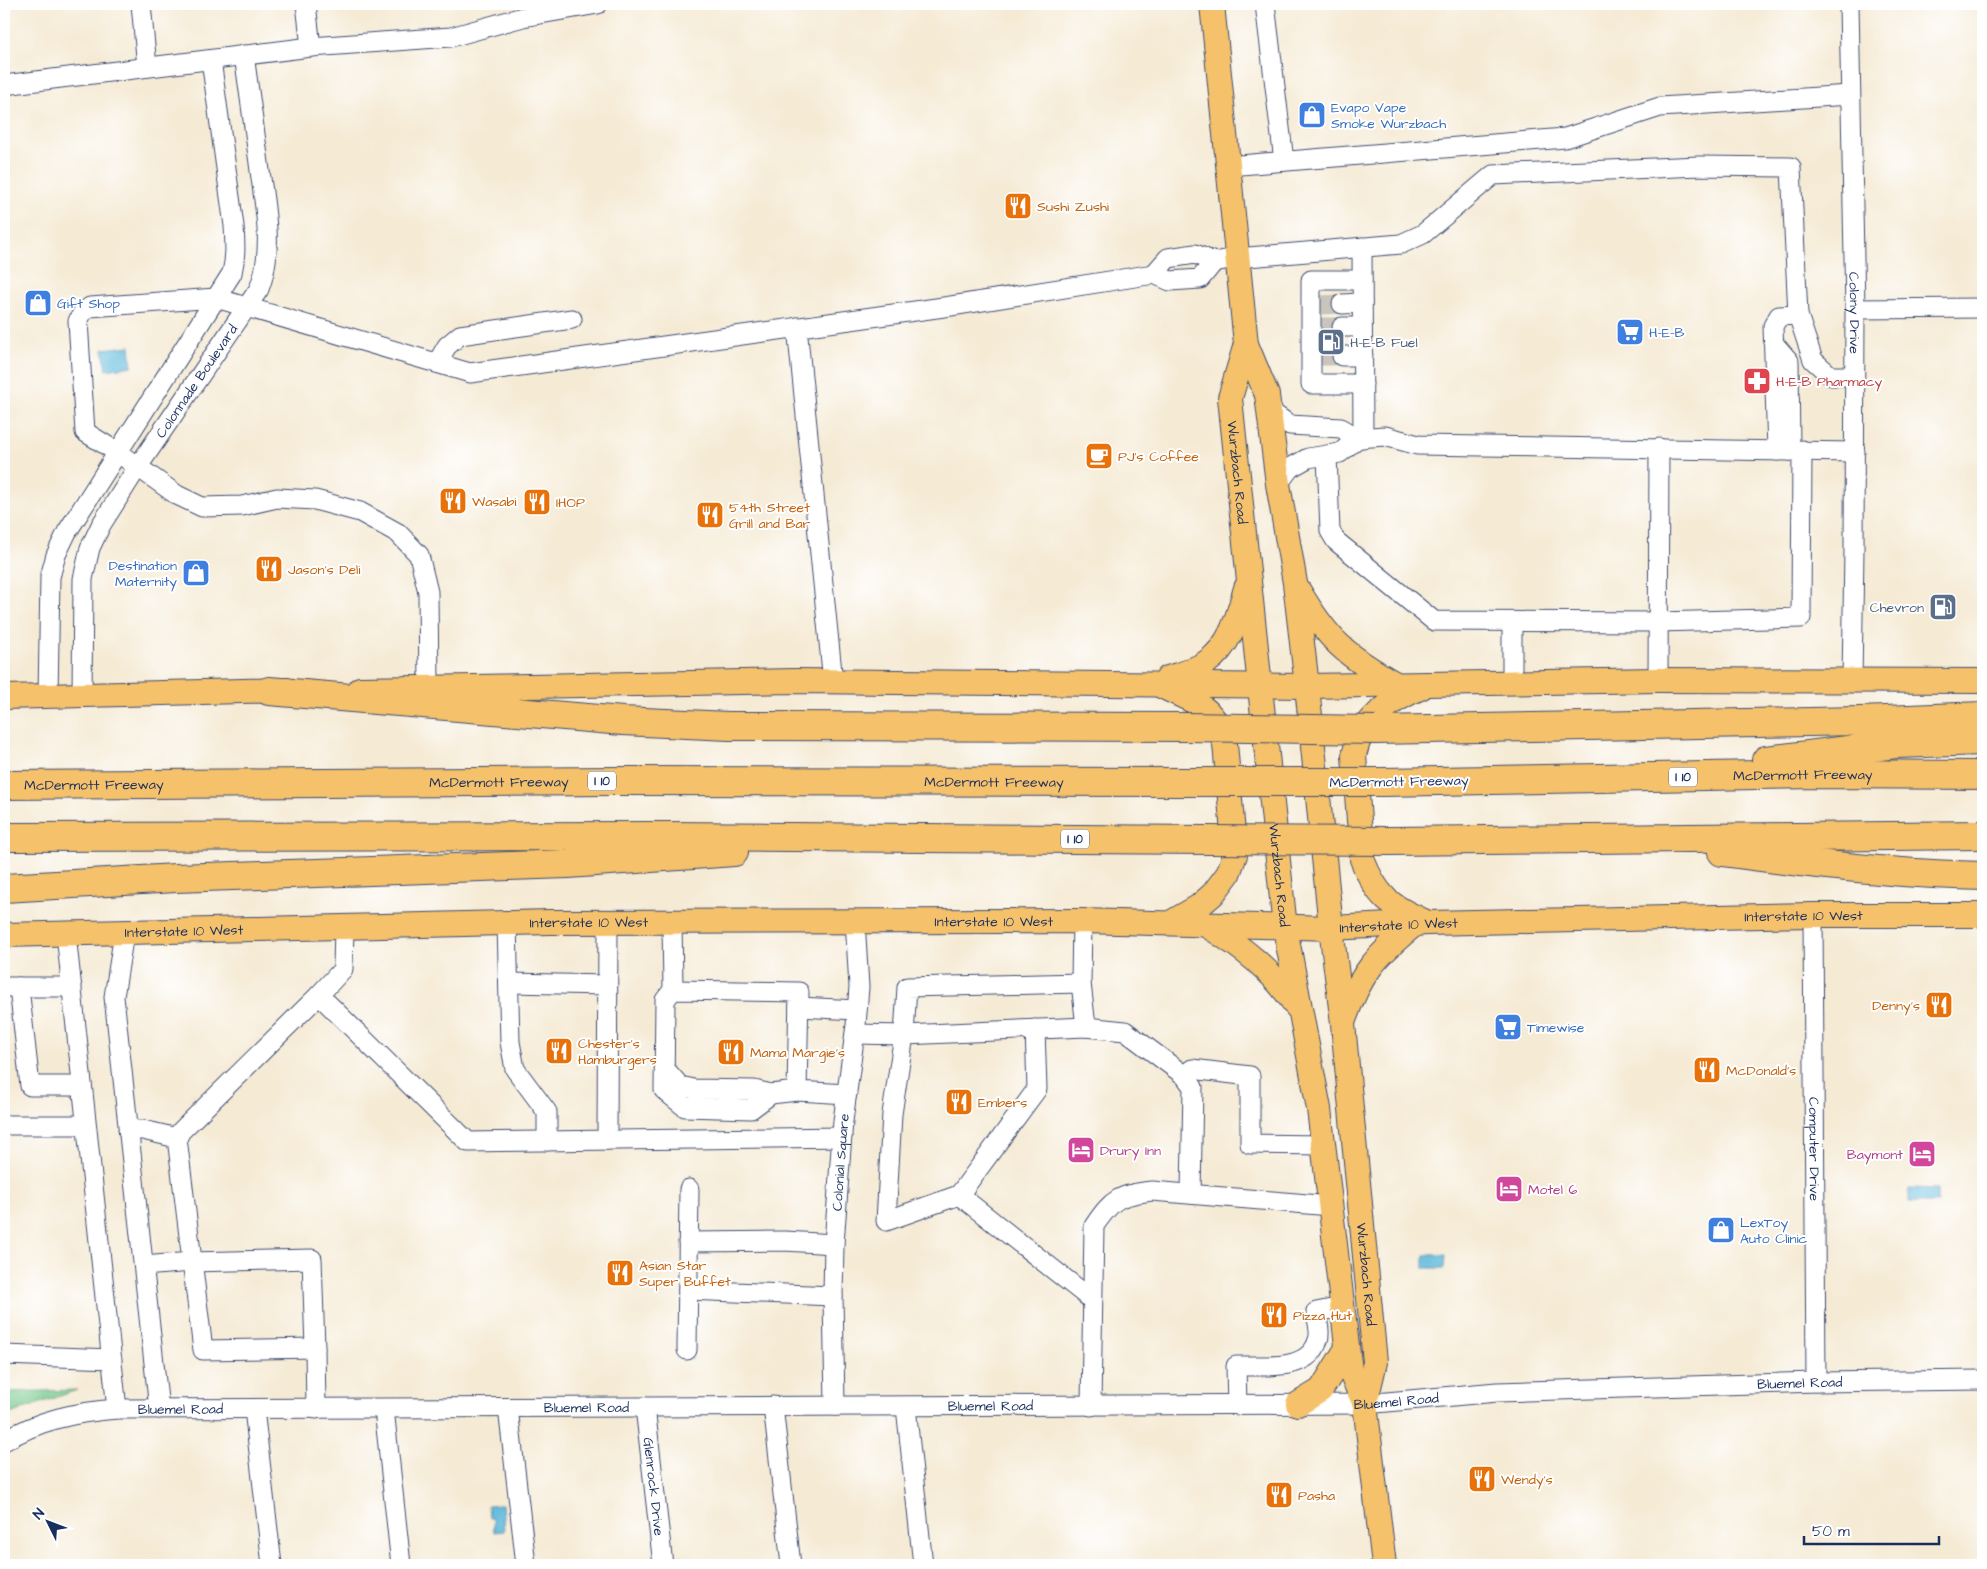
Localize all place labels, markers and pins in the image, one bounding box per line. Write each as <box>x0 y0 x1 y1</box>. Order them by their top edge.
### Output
place label: Evapo Vape Smoke Wurzbach <box>1331 98 1446 134</box>
shop icon: Evapo Vape Smoke Wurzbach <box>1297 100 1327 130</box>
restaurant icon: Sushi Zushi <box>1003 191 1033 221</box>
place label: Sushi Zushi <box>1037 197 1109 217</box>
shop icon: Gift Shop <box>23 288 53 318</box>
place label: Gift Shop <box>57 294 120 314</box>
supermarket icon: H-E-B <box>1615 317 1645 347</box>
place label: H-E-B <box>1649 323 1684 343</box>
fuel station icon: H-E-B Fuel <box>1316 327 1346 357</box>
place label: H-E-B Fuel <box>1350 333 1418 353</box>
pharmacy icon: H-E-B Pharmacy <box>1742 366 1772 396</box>
place label: H-E-B Pharmacy <box>1776 372 1883 392</box>
cafe icon: PJ's Coffee <box>1084 441 1114 471</box>
place label: PJ's Coffee <box>1118 447 1199 467</box>
restaurant icon: Wasabi <box>438 486 468 516</box>
restaurant icon: IHOP <box>522 487 552 517</box>
place label: Wasabi <box>472 492 516 512</box>
place label: IHOP <box>556 493 585 513</box>
place label: 54th Street Grill and Bar <box>729 498 811 534</box>
restaurant icon: 54th Street Grill and Bar <box>695 500 725 530</box>
restaurant icon: Jason's Deli <box>254 554 284 584</box>
place label: Destination Maternity <box>109 556 177 592</box>
shop icon: Destination Maternity <box>181 558 211 588</box>
place label: Jason's Deli <box>288 560 360 580</box>
fuel station icon: Chevron <box>1928 592 1958 622</box>
place label: Chevron <box>1870 598 1924 618</box>
restaurant icon: Denny's <box>1924 990 1954 1020</box>
place label: Denny's <box>1872 996 1920 1016</box>
supermarket icon: Timewise <box>1493 1012 1523 1042</box>
place label: Timewise <box>1527 1018 1585 1038</box>
place label: Chester's Hamburgers <box>578 1034 657 1070</box>
restaurant icon: Chester's Hamburgers <box>544 1036 574 1066</box>
restaurant icon: Mama Margie's <box>716 1037 746 1067</box>
place label: Mama Margie's <box>750 1043 845 1063</box>
restaurant icon: McDonald's <box>1692 1055 1722 1085</box>
place label: McDonald's <box>1726 1061 1796 1081</box>
restaurant icon: Embers <box>944 1087 974 1117</box>
place label: Embers <box>978 1093 1027 1113</box>
hotel icon: Drury Inn <box>1066 1135 1096 1165</box>
hotel icon: Baymont <box>1907 1139 1937 1169</box>
place label: Drury Inn <box>1100 1141 1161 1161</box>
place label: Baymont <box>1847 1145 1903 1165</box>
hotel icon: Motel 6 <box>1494 1174 1524 1204</box>
place label: Motel 6 <box>1528 1180 1577 1200</box>
place label: LexToy Auto Clinic <box>1740 1213 1808 1249</box>
shop icon: LexToy Auto Clinic <box>1706 1215 1736 1245</box>
place label: Asian Star Super Buffet <box>639 1256 731 1292</box>
restaurant icon: Asian Star Super Buffet <box>605 1258 635 1288</box>
restaurant icon: Pizza Hut <box>1259 1300 1289 1330</box>
place label: Pizza Hut <box>1293 1306 1352 1326</box>
restaurant icon: Wendy's <box>1467 1464 1497 1494</box>
place label: Wendy's <box>1501 1470 1553 1490</box>
restaurant icon: Pasha <box>1264 1480 1294 1510</box>
place label: Pasha <box>1298 1486 1335 1506</box>

